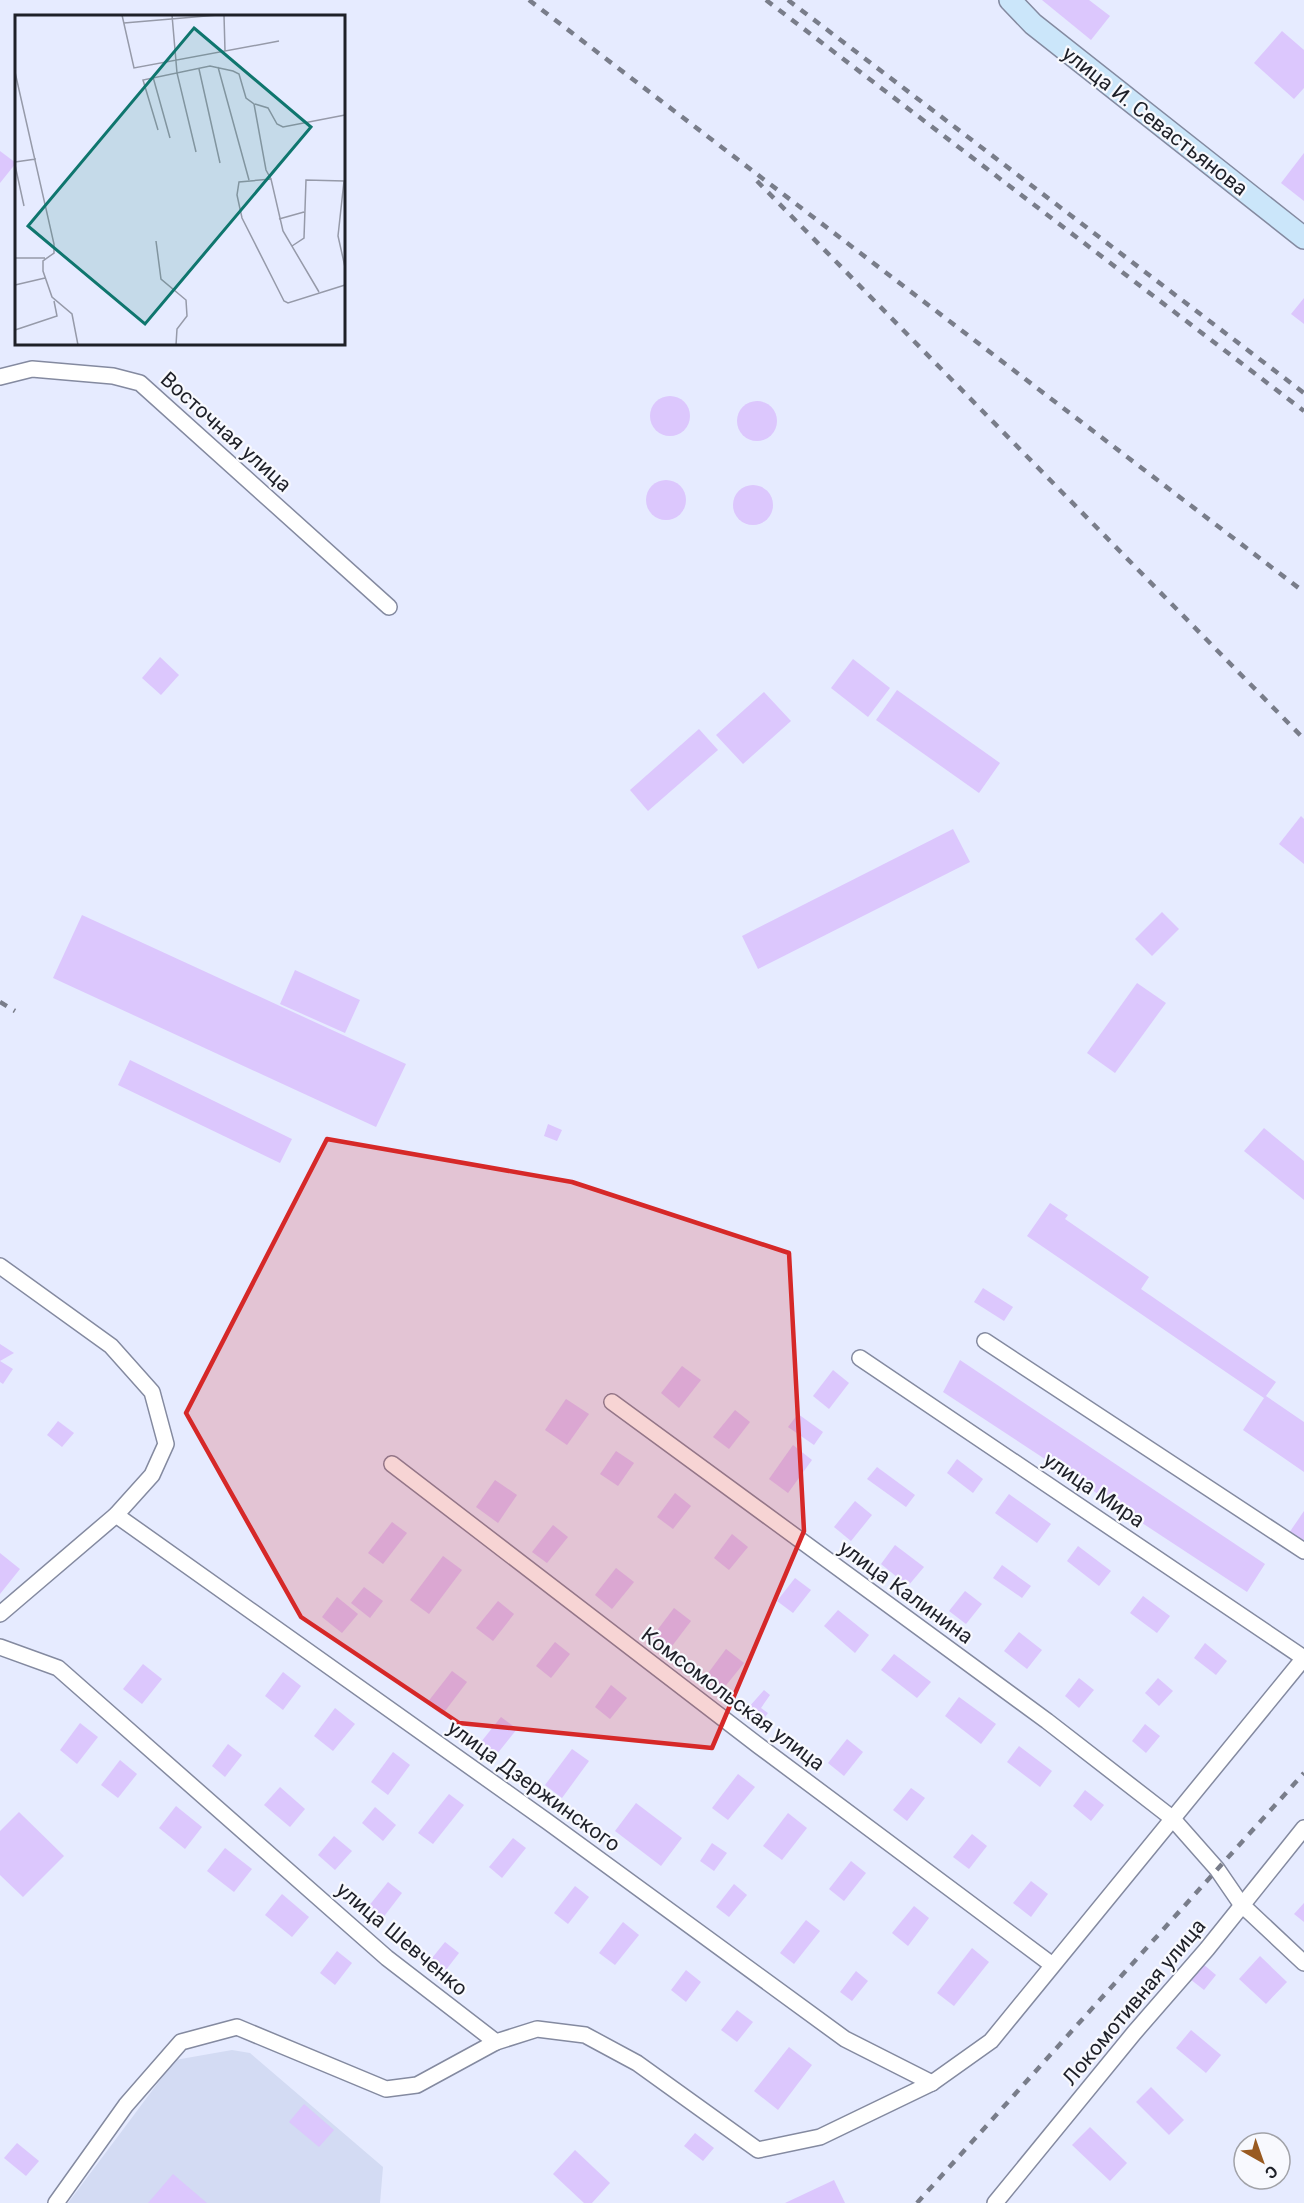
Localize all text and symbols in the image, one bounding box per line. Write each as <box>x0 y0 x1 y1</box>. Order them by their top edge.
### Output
inset map <box>15 15 345 345</box>
street label: улица И. Севастьянова <box>1058 41 1252 201</box>
street label: Восточная улица <box>156 367 296 497</box>
street label: улица Мира <box>1039 1447 1149 1533</box>
street label: улица Калинина <box>834 1535 978 1649</box>
street label: Комсомольская улица <box>637 1622 829 1776</box>
street label: улица Дзержинского <box>443 1715 625 1857</box>
street label: улица Шевченко <box>332 1877 472 2001</box>
street label: Локомотивная улица <box>1057 1914 1211 2090</box>
north arrow <box>1232 2131 1292 2191</box>
text: С <box>1261 2161 1281 2183</box>

